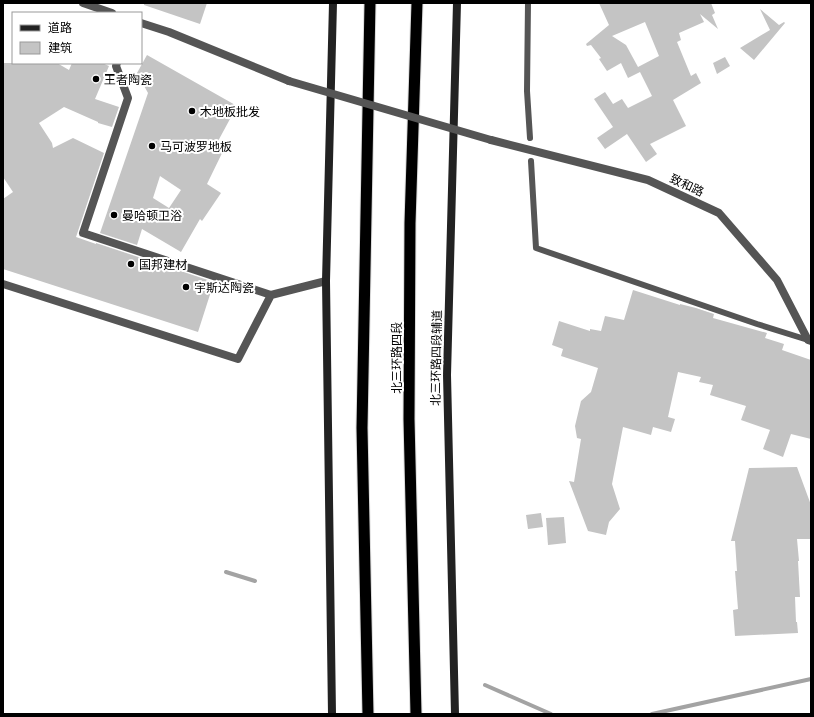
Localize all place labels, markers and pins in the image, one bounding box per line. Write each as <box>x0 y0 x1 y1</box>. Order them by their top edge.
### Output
place label: 王者陶瓷 <box>104 70 152 89</box>
marker: 王者陶瓷 <box>91 74 101 84</box>
place label: 木地板批发 <box>200 102 260 121</box>
marker: 木地板批发 <box>187 106 197 116</box>
place label: 马可波罗地板 <box>160 137 232 156</box>
marker: 马可波罗地板 <box>147 141 157 151</box>
place label: 曼哈顿卫浴 <box>122 206 182 225</box>
marker: 曼哈顿卫浴 <box>109 210 119 220</box>
place label: 国邦建材 <box>139 255 187 274</box>
marker: 国邦建材 <box>126 259 136 269</box>
place label: 宇斯达陶瓷 <box>194 278 254 297</box>
marker: 宇斯达陶瓷 <box>181 282 191 292</box>

